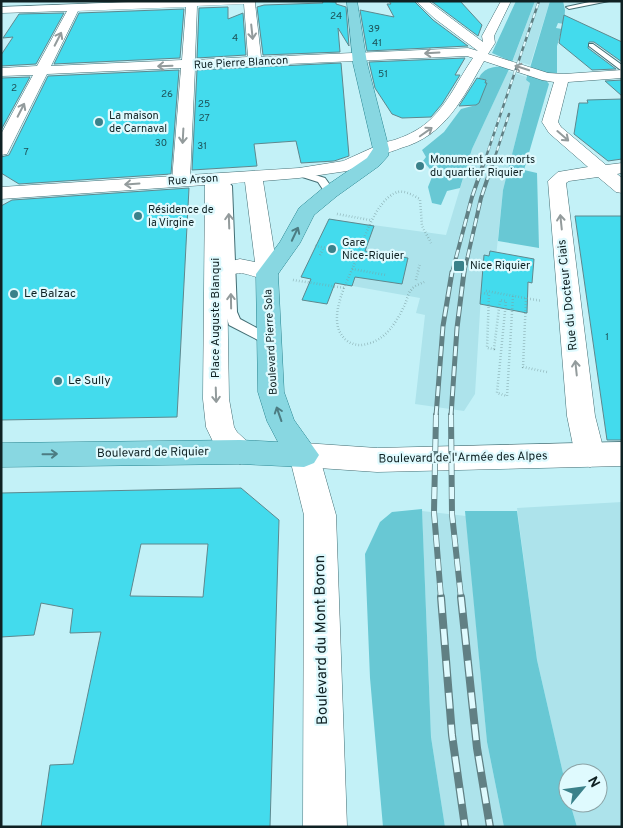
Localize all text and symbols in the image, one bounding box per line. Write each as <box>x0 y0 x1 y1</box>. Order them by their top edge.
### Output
house number: 24 <box>330 10 342 23</box>
one-way arrow <box>247 23 257 39</box>
house number: 39 <box>368 23 380 36</box>
one-way arrow <box>54 32 63 47</box>
house number: 4 <box>232 32 238 45</box>
house number: 41 <box>372 37 382 50</box>
one-way arrow <box>424 48 440 57</box>
street label: Rue Pierre Blancon <box>193 54 289 72</box>
one-way arrow <box>157 61 174 71</box>
one-way arrow <box>514 63 530 73</box>
house number: 51 <box>378 68 388 81</box>
house number: 2 <box>11 82 17 95</box>
house number: 26 <box>161 88 173 101</box>
house number: 25 <box>198 98 210 111</box>
one-way arrow <box>17 103 26 118</box>
place label: La maison de Carnaval <box>109 109 167 136</box>
house number: 27 <box>198 112 210 125</box>
marker: La maison de Carnaval <box>93 116 105 128</box>
one-way arrow <box>419 127 433 137</box>
one-way arrow <box>178 128 187 144</box>
one-way arrow <box>556 130 569 141</box>
house number: 30 <box>155 137 167 150</box>
house number: 31 <box>197 140 207 153</box>
house number: 7 <box>23 146 29 159</box>
place label: Monument aux morts du quartier Riquier <box>430 153 535 180</box>
marker: Monument aux morts du quartier Riquier <box>414 160 426 172</box>
street label: Rue Arson <box>167 171 219 189</box>
one-way arrow <box>125 179 141 189</box>
place label: Résidence de la Virgine <box>148 203 214 230</box>
marker: Résidence de la Virgine <box>132 210 144 222</box>
one-way arrow <box>224 213 233 229</box>
one-way arrow <box>556 215 566 231</box>
one-way arrow <box>291 227 300 242</box>
place label: Gare Nice-Riquier <box>342 236 405 263</box>
street label: Rue du Docteur Ciais <box>554 239 582 351</box>
marker: Gare Nice-Riquier <box>326 243 338 255</box>
street label: Place Auguste Blanqui <box>208 258 224 378</box>
marker: Nice Riquier <box>452 259 466 273</box>
place label: Nice Riquier <box>470 259 531 273</box>
place label: Le Balzac <box>24 286 76 302</box>
marker: Le Balzac <box>8 288 20 300</box>
street label: Boulevard Pierre Sola <box>261 288 281 395</box>
one-way arrow <box>226 294 236 310</box>
house number: 1 <box>605 331 609 344</box>
one-way arrow <box>571 360 581 376</box>
place label: Le Sully <box>68 373 111 389</box>
marker: Le Sully <box>52 375 64 387</box>
one-way arrow <box>211 386 221 403</box>
one-way arrow <box>274 407 283 422</box>
street label: Boulevard de Riquier <box>97 444 209 462</box>
one-way arrow <box>42 449 58 459</box>
street label: Boulevard de l'Armée des Alpes <box>378 449 548 467</box>
street label: Boulevard du Mont Boron <box>311 555 333 725</box>
north arrow <box>558 763 608 813</box>
text: N <box>583 774 603 791</box>

